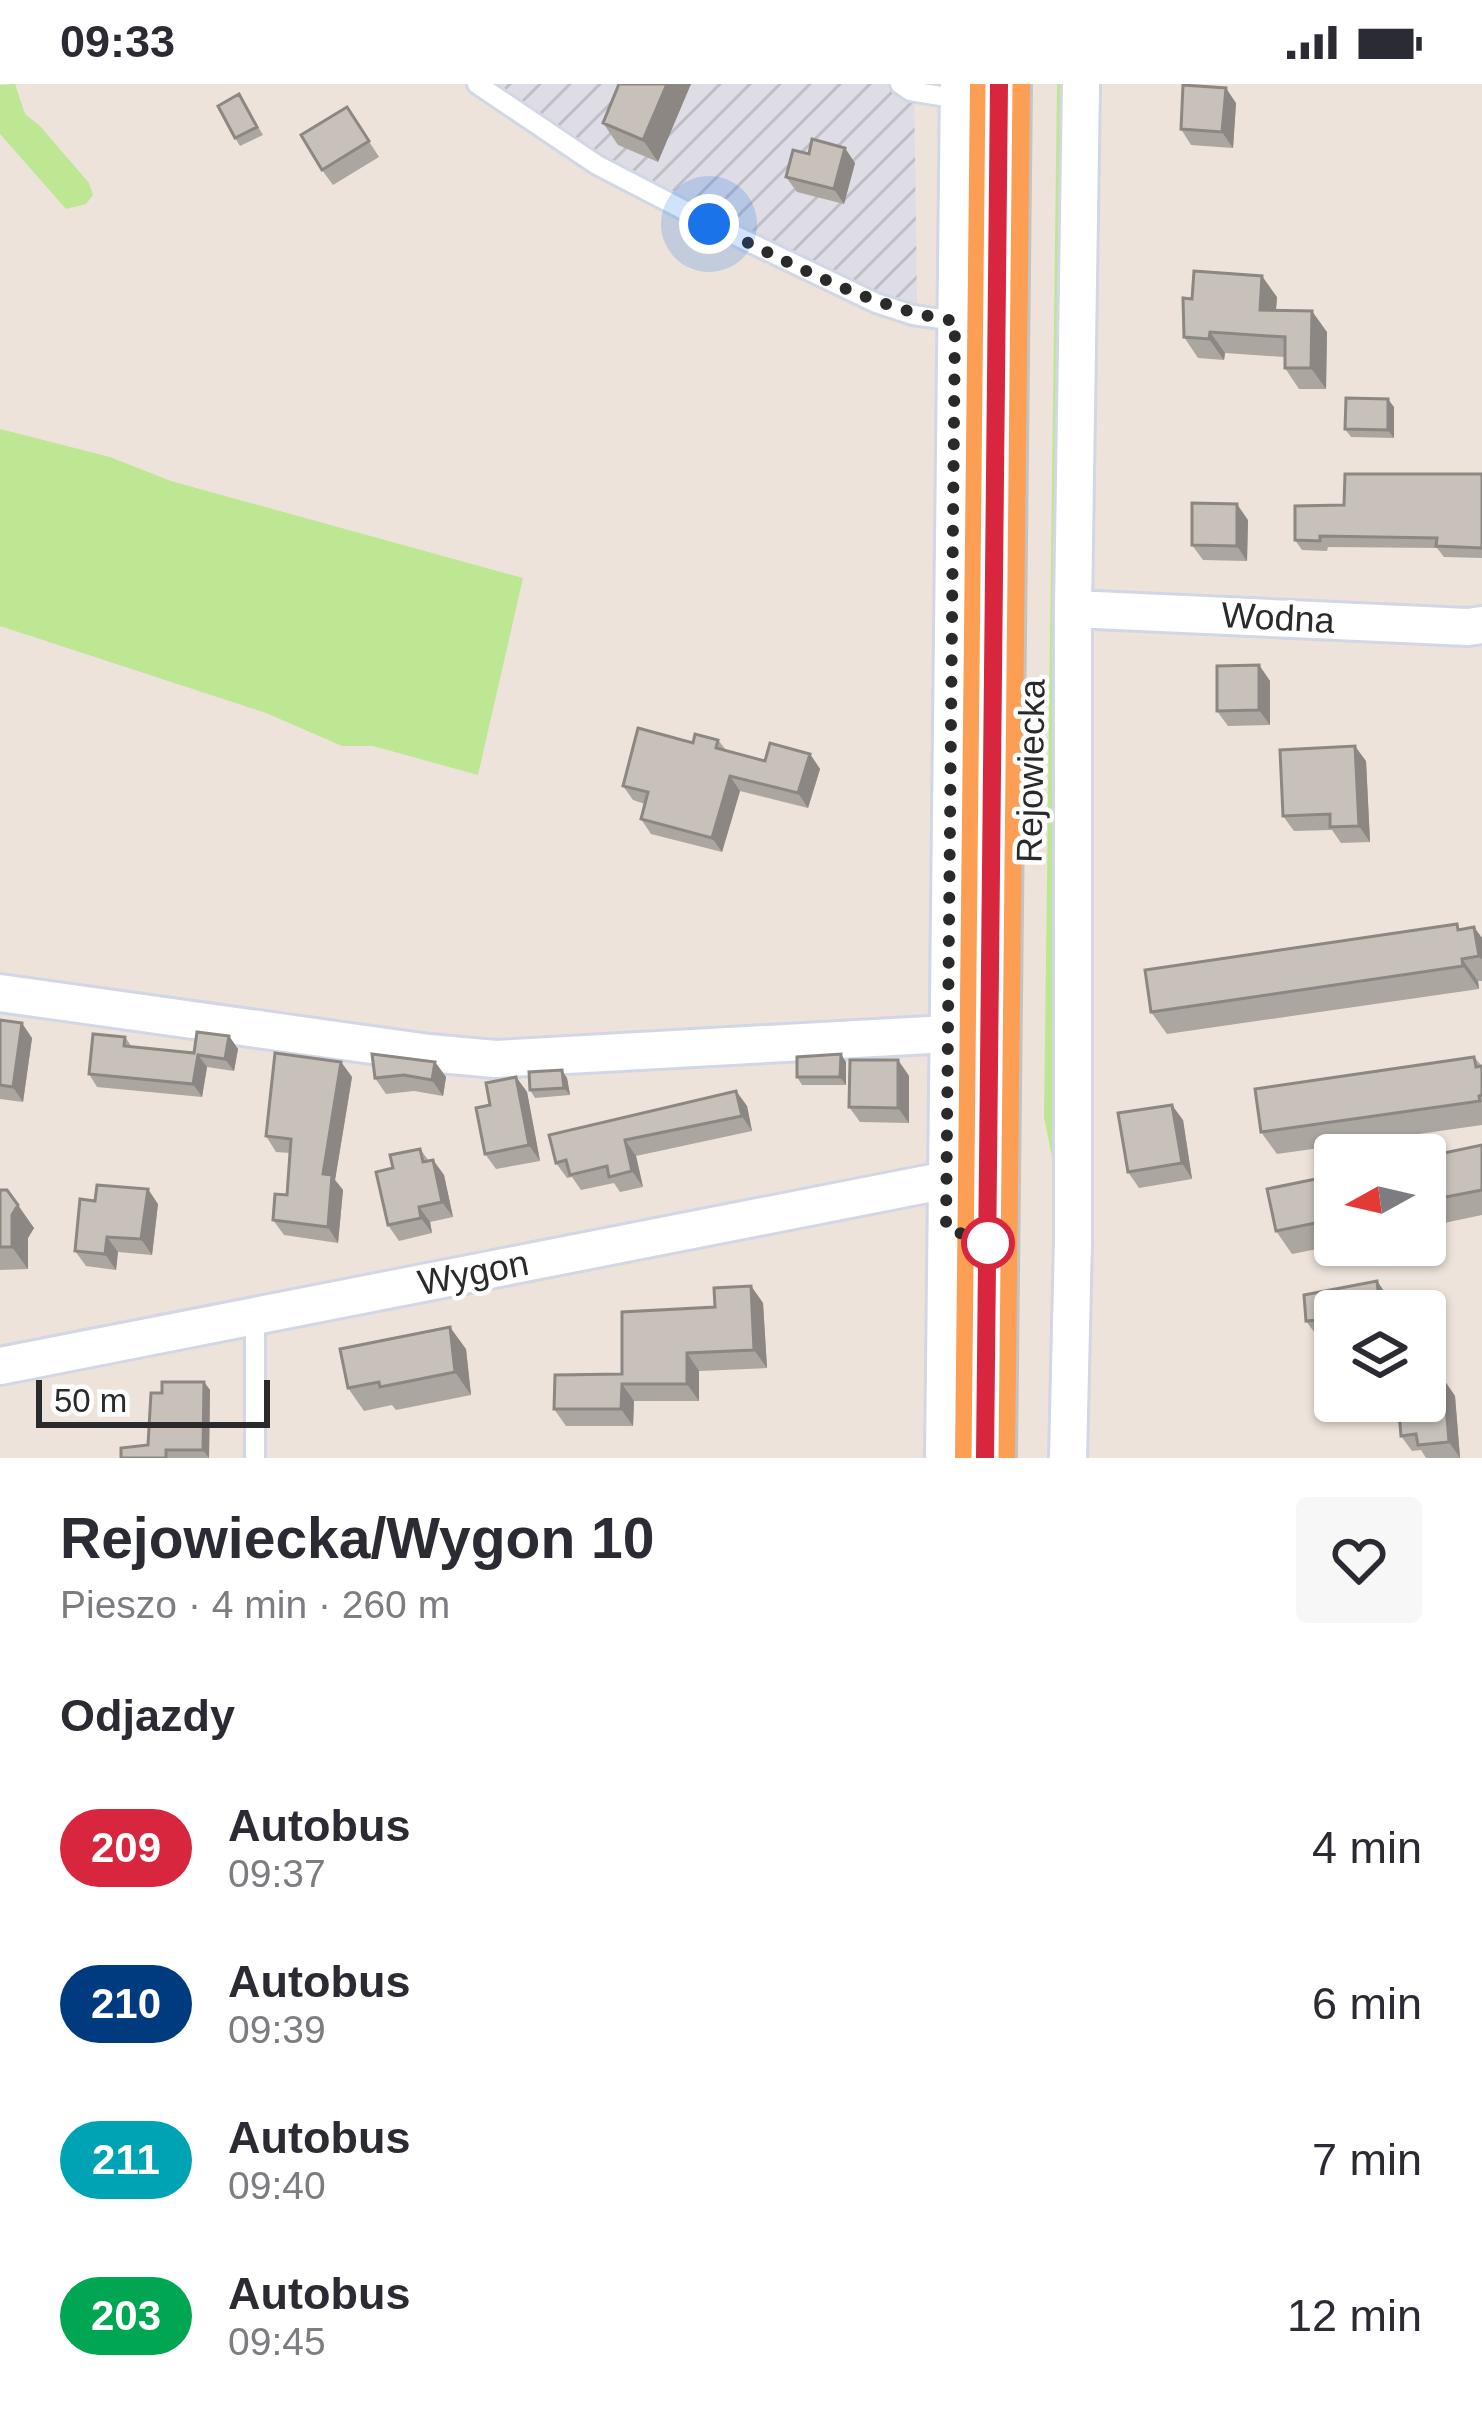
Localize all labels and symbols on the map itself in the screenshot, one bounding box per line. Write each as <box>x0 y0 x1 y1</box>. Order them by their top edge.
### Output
your location <box>679 194 739 254</box>
street label: Wodna <box>1220 594 1337 641</box>
street label: Rejowiecka <box>1008 678 1053 863</box>
north arrow <box>1314 1134 1446 1266</box>
unlabelled marker <box>963 1218 1013 1268</box>
street label: Wygon <box>414 1242 532 1303</box>
scale bar <box>36 1374 270 1427</box>

